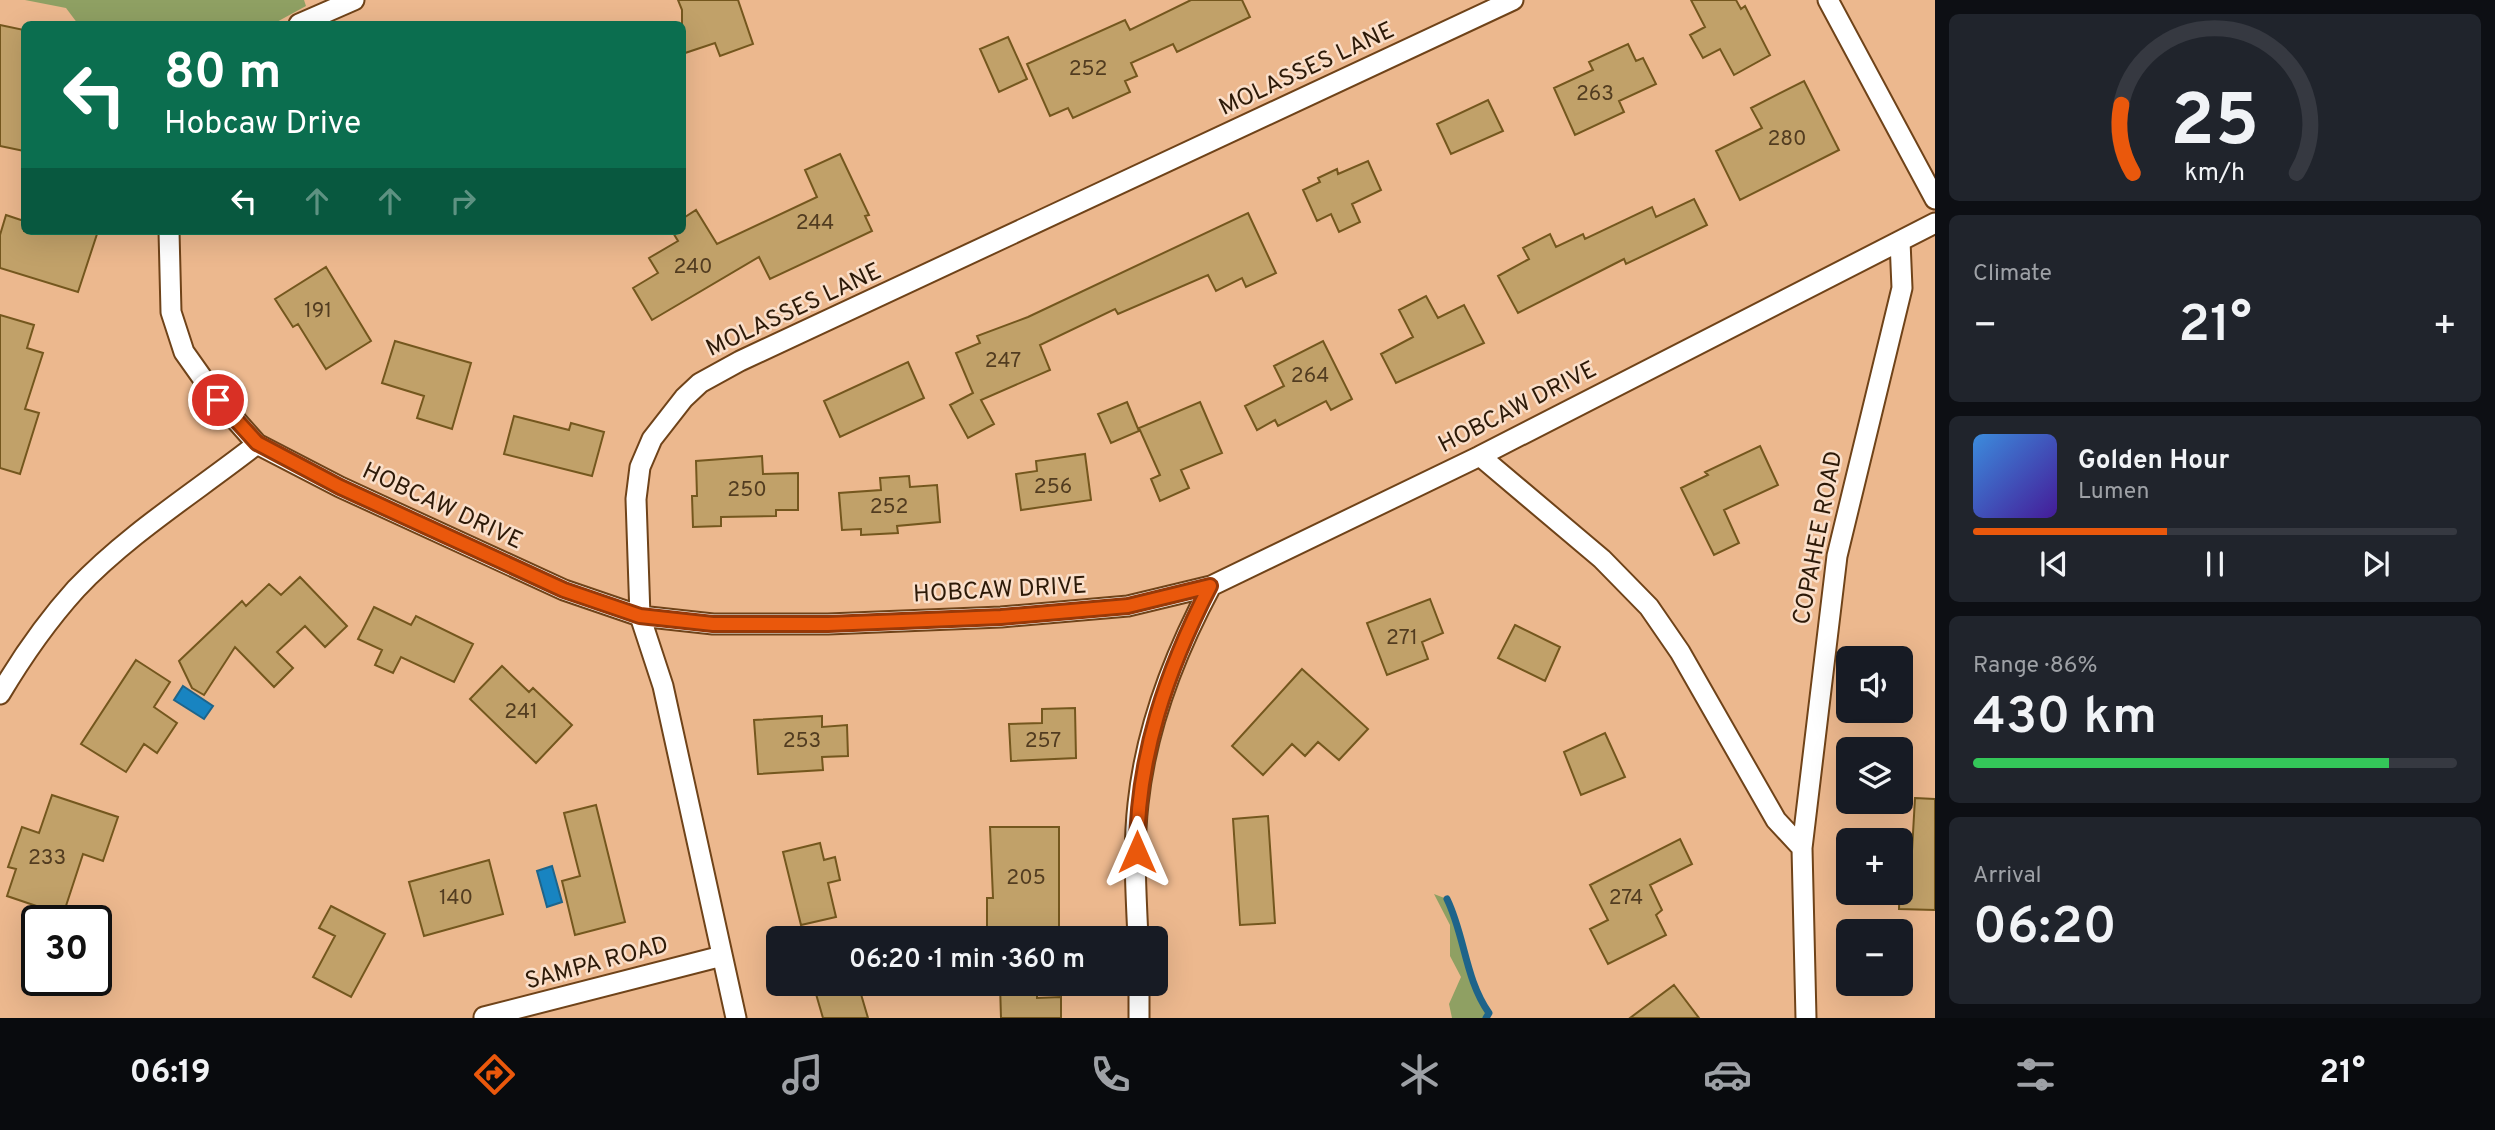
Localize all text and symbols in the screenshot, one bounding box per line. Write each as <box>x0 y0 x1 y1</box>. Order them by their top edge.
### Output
street label: MOLASSES LANE <box>1215 16 1399 124</box>
text: 80 m <box>164 44 281 106</box>
icon: left <box>49 49 140 140</box>
house number: 252 <box>1069 56 1107 83</box>
text: 25 <box>2171 80 2260 172</box>
house number: 263 <box>1576 81 1614 108</box>
text: Hobcaw Drive <box>164 105 361 145</box>
house number: 280 <box>1768 126 1806 153</box>
text: km/h <box>2185 158 2245 190</box>
icon: left <box>225 182 263 220</box>
icon: ahead <box>298 182 336 220</box>
icon: ahead <box>371 182 409 220</box>
icon: right <box>444 182 482 220</box>
house number: 244 <box>796 210 834 237</box>
house number: 240 <box>673 254 713 281</box>
street label: MOLASSES LANE <box>702 257 886 365</box>
text: Climate <box>1973 260 2052 289</box>
text: 21° <box>2178 294 2252 360</box>
house number: 191 <box>304 298 332 325</box>
text: − <box>1973 303 1998 352</box>
text: + <box>2432 303 2457 352</box>
house number: 247 <box>985 348 1021 375</box>
street label: HOBCAW DRIVE <box>1434 355 1602 461</box>
house number: 264 <box>1291 363 1329 390</box>
pin <box>188 370 248 430</box>
icon: arrive <box>199 381 237 419</box>
text: Golden Hour <box>2078 445 2229 478</box>
street label: COPAHEE ROAD <box>1787 449 1851 627</box>
street label: HOBCAW DRIVE <box>357 457 527 557</box>
house number: 256 <box>1034 474 1072 501</box>
house number: 250 <box>727 477 767 504</box>
text: Lumen <box>2078 478 2149 507</box>
house number: 252 <box>870 494 908 521</box>
icon: previous <box>2035 545 2073 583</box>
icon: pause <box>2196 545 2234 583</box>
icon: next <box>2357 545 2395 583</box>
street label: HOBCAW DRIVE <box>912 571 1088 611</box>
house number: 271 <box>1386 625 1418 652</box>
map controls <box>1836 646 1913 996</box>
button: sound <box>1836 646 1913 723</box>
text: Range · 86% <box>1973 652 2098 681</box>
text: 430 km <box>1973 686 2157 752</box>
house number: 241 <box>504 699 538 726</box>
house number: 253 <box>783 728 821 755</box>
house number: 257 <box>1025 728 1061 755</box>
button: layers <box>1836 737 1913 814</box>
position arrow <box>1100 815 1174 889</box>
button: + <box>1836 828 1913 905</box>
house number: 233 <box>28 845 66 872</box>
text: Arrival <box>1973 862 2042 891</box>
house number: 205 <box>1006 865 1046 892</box>
house number: 140 <box>439 885 473 912</box>
house number: 274 <box>1609 885 1643 912</box>
text: 06:20 <box>1973 896 2117 962</box>
speed limit sign: 30 <box>21 905 112 996</box>
button: − <box>1836 919 1913 996</box>
street label: SAMPA ROAD <box>522 931 672 997</box>
text: 06:20 · 1 min · 360 m <box>849 944 1085 977</box>
icon: directions <box>470 1050 519 1099</box>
icon: music <box>778 1050 827 1099</box>
icon: phone <box>1086 1050 1135 1099</box>
icon: climate <box>1395 1050 1444 1099</box>
icon: car <box>1703 1050 1752 1099</box>
icon: filters <box>2011 1050 2060 1099</box>
text: 06:19 <box>130 1054 211 1094</box>
text: 21° <box>2320 1054 2365 1094</box>

